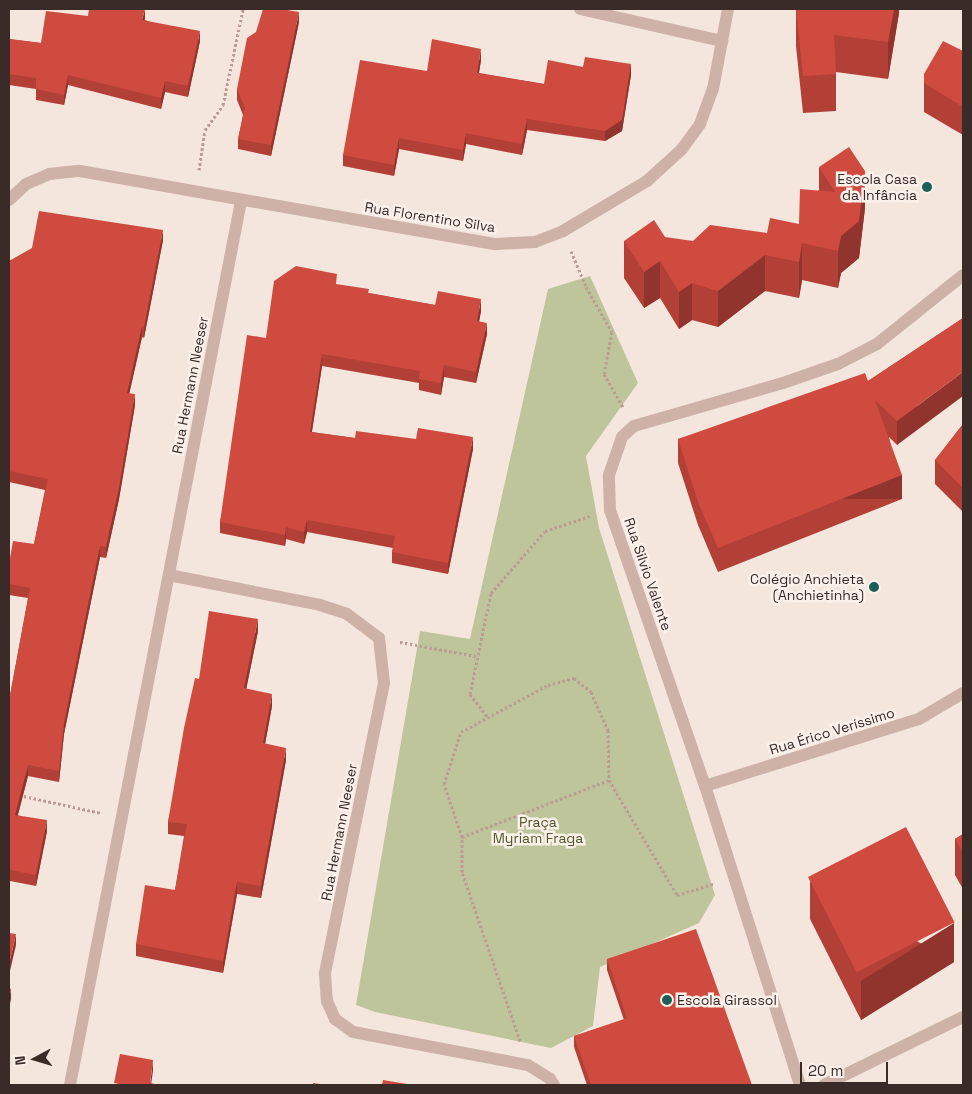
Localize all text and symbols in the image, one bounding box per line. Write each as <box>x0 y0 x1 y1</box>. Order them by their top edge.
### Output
place label: Escola Casa da Infância <box>837 171 917 203</box>
marker: Escola Casa da Infância <box>921 181 933 193</box>
street label: Rua Florentino Silva <box>364 198 496 236</box>
street label: Rua Hermann Neeser <box>168 315 212 455</box>
street label: Rua Silvio Valente <box>621 515 675 633</box>
place label: Colégio Anchieta (Anchietinha) <box>750 571 864 604</box>
marker: Colégio Anchieta (Anchietinha) <box>868 581 880 593</box>
street label: Rua Érico Veríssimo <box>767 704 897 758</box>
street label: Rua Hermann Neeser <box>317 762 361 902</box>
park label: Praça Myriam Fraga <box>493 814 583 846</box>
place label: Escola Girassol <box>677 992 777 1008</box>
marker: Escola Girassol <box>661 994 673 1006</box>
north arrow <box>10 1034 60 1084</box>
scale bar <box>802 1052 890 1084</box>
text: N <box>11 1055 30 1066</box>
text: 20 m <box>808 1061 843 1080</box>

